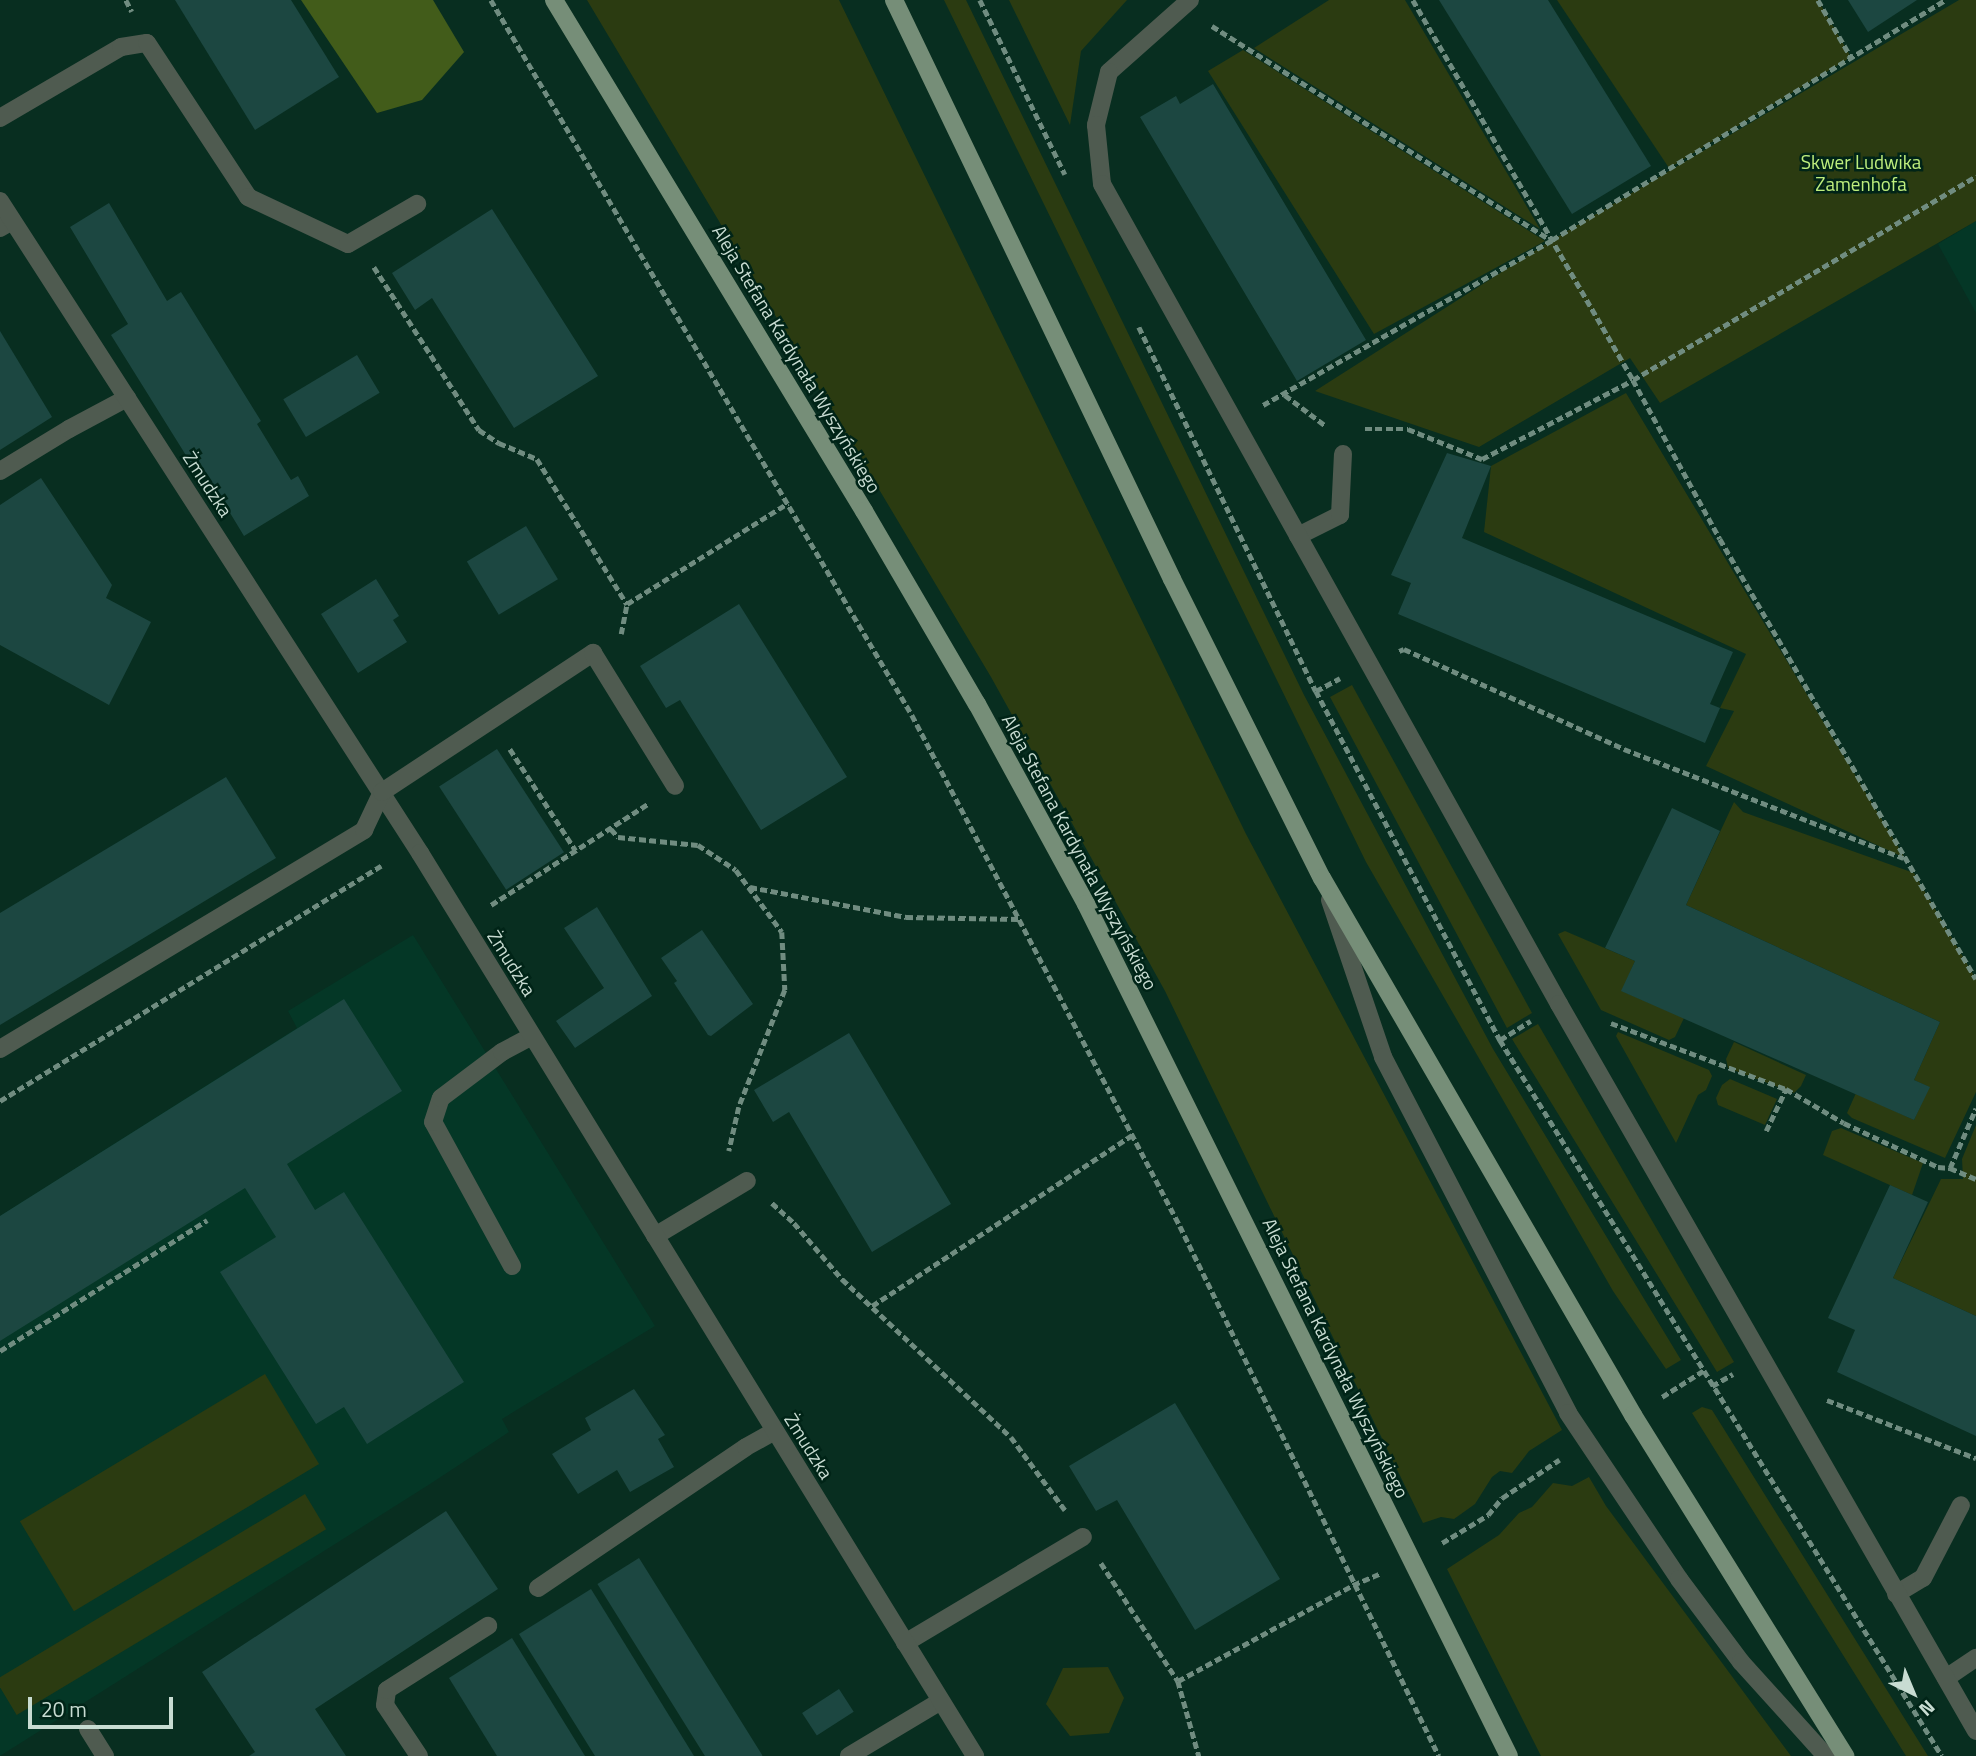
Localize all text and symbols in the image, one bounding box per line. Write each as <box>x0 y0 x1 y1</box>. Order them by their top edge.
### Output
park label: Skwer Ludwika Zamenhofa <box>1801 151 1921 195</box>
street label: Aleja Stefana Kardynała Wyszyńskiego <box>708 221 886 497</box>
street label: Żmudzka <box>178 447 238 521</box>
street label: Aleja Stefana Kardynała Wyszyńskiego <box>997 710 1163 994</box>
street label: Żmudzka <box>483 926 541 1000</box>
street label: Aleja Stefana Kardynała Wyszyńskiego <box>1258 1214 1414 1502</box>
street label: Żmudzka <box>780 1409 838 1483</box>
north arrow <box>1878 1658 1948 1728</box>
scale bar <box>32 1682 177 1726</box>
text: 20 m <box>41 1693 87 1725</box>
text: N <box>1913 1694 1942 1724</box>

